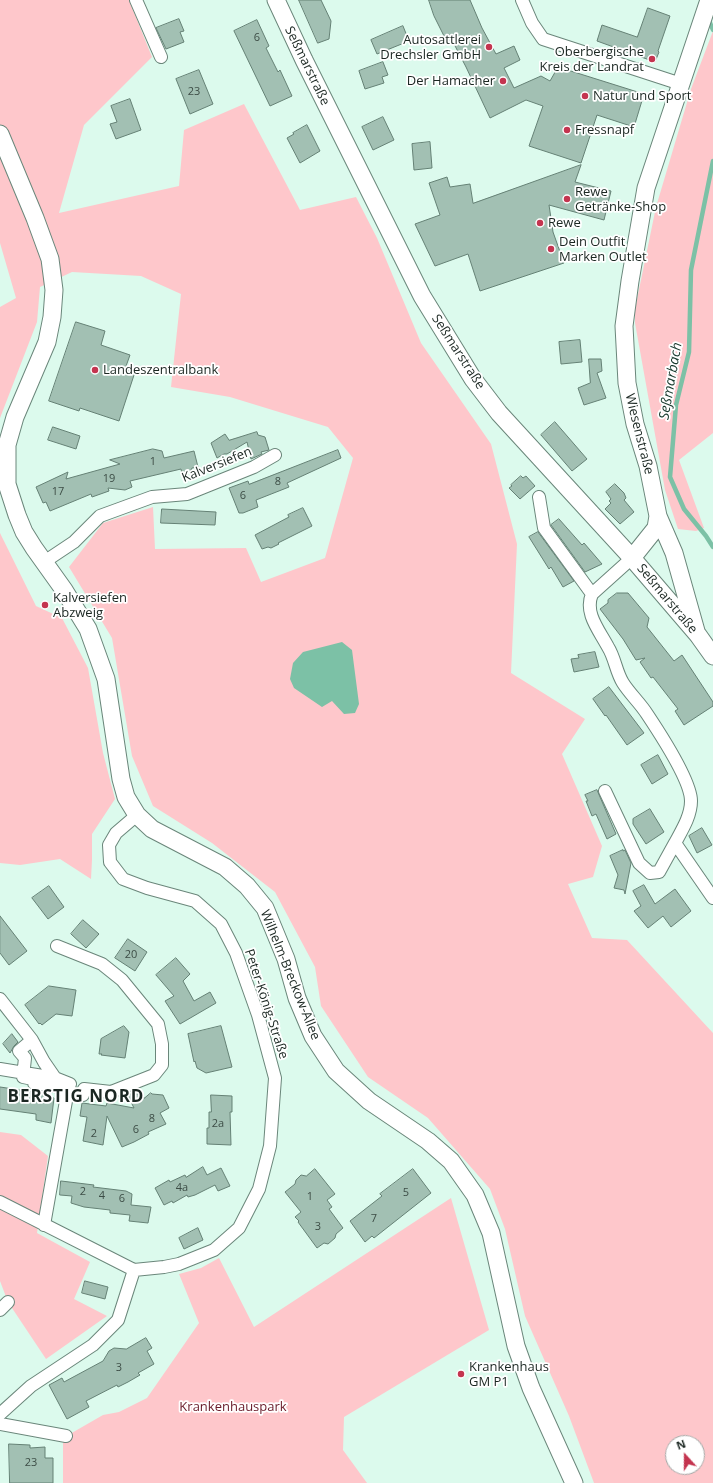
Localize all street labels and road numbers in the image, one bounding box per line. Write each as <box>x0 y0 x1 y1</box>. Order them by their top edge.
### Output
street label: Seßmarstraße <box>281 24 333 108</box>
street label: Seßmarstraße <box>428 312 488 392</box>
street label: Wiesenstraße <box>621 392 657 476</box>
street label: Kalversiefen <box>180 444 254 486</box>
street label: Seßmarstraße <box>633 561 701 637</box>
street label: Wilhelm-Breckow-Allee <box>257 908 323 1042</box>
street label: Peter-König-Straße <box>241 947 291 1061</box>

